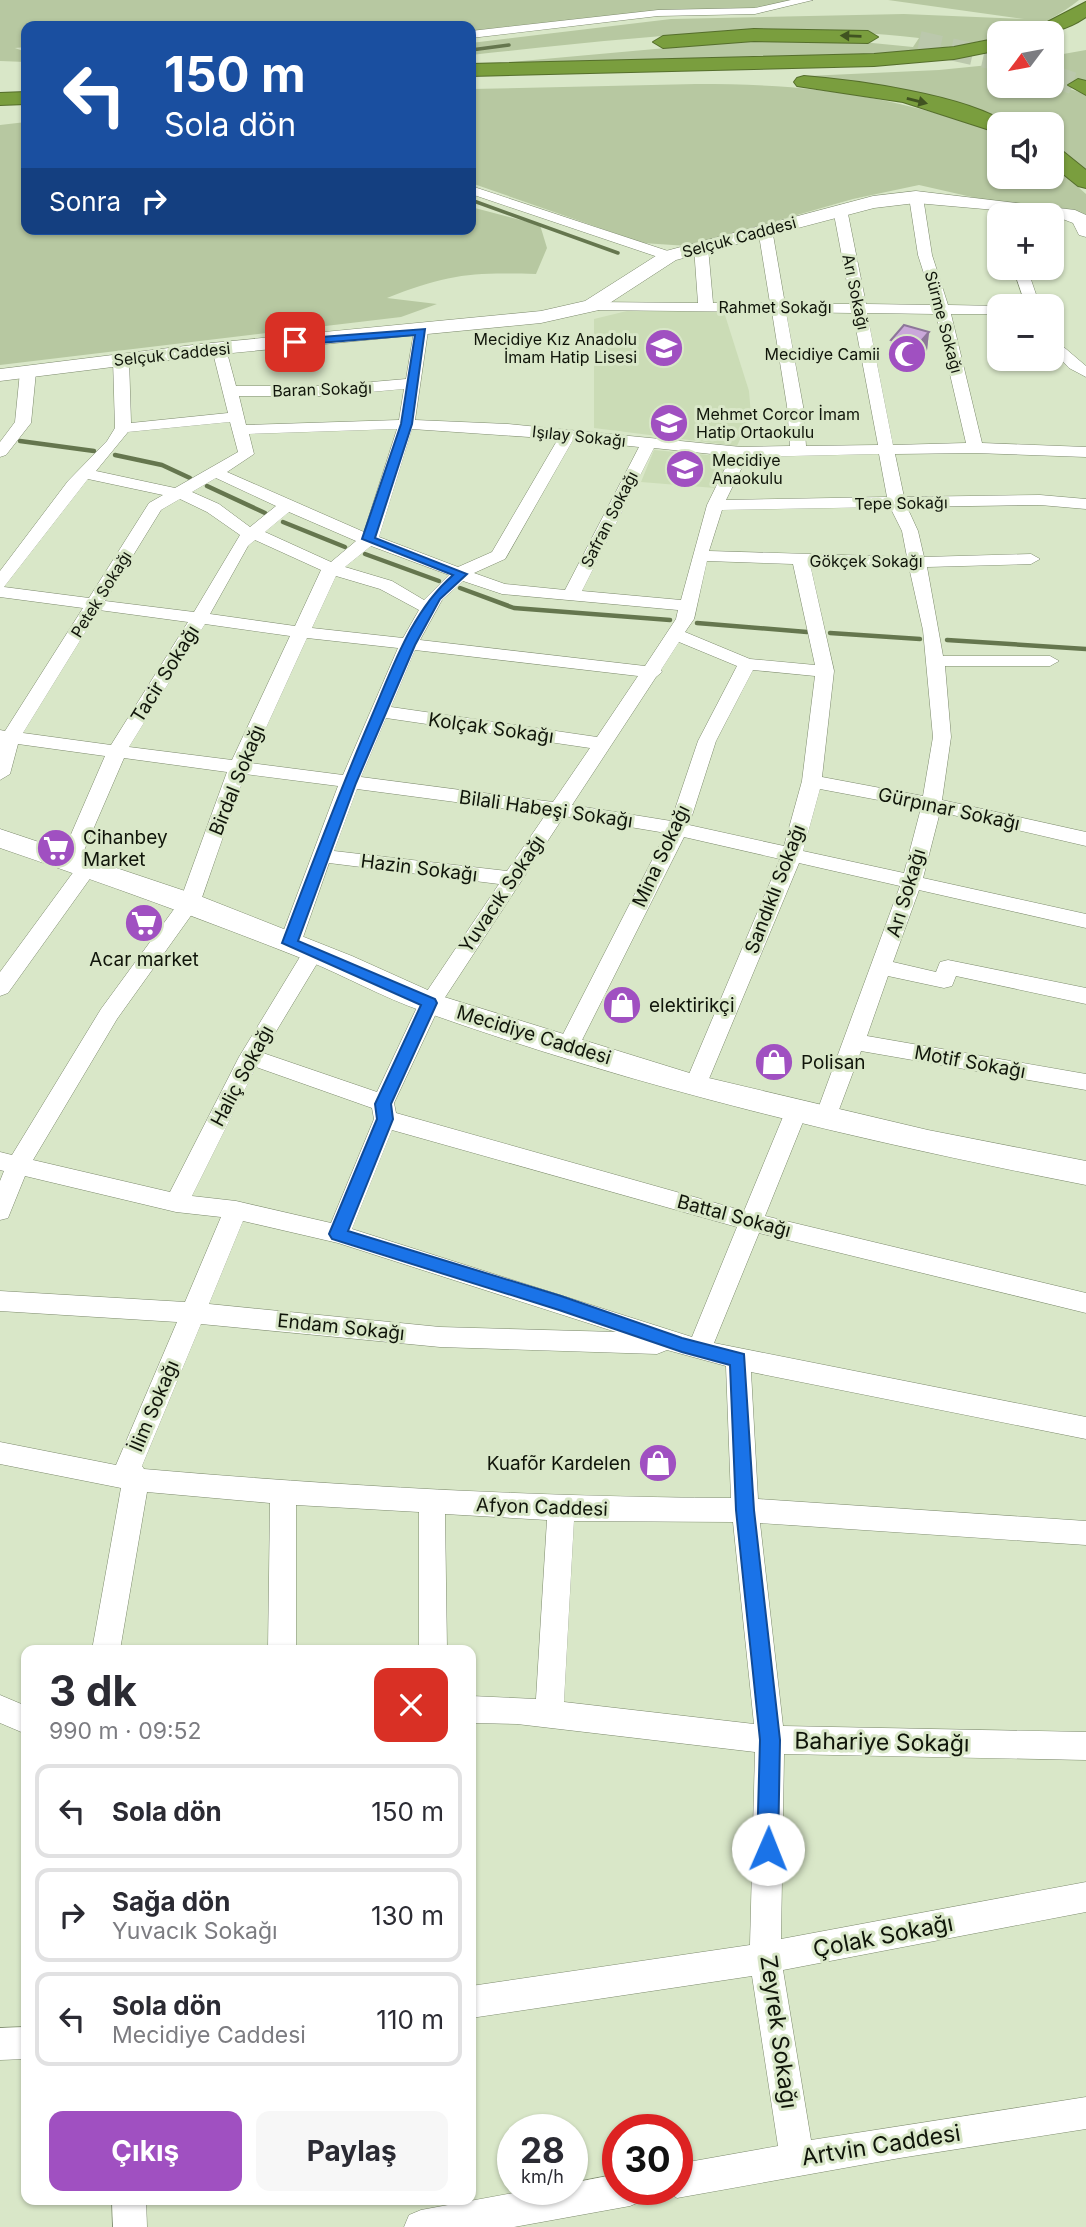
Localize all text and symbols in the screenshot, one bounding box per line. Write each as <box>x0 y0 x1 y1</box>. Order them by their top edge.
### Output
north arrow <box>987 21 1064 98</box>
map controls <box>987 21 1064 371</box>
one-way arrow <box>840 31 862 42</box>
text: 150 m <box>164 45 306 104</box>
icon: left <box>49 49 140 140</box>
one-way arrow <box>906 96 928 107</box>
text: Sola dön <box>164 105 296 144</box>
button: sound <box>987 112 1064 189</box>
icon: right <box>135 182 173 220</box>
text: Sonra <box>49 186 121 217</box>
button: + <box>987 203 1064 280</box>
street label: Selçuk Caddesi <box>680 212 798 262</box>
street label: Arı Sokağı <box>838 252 874 332</box>
street label: Sürme Sokağı <box>921 269 967 375</box>
button: − <box>987 294 1064 371</box>
street label: Rahmet Sokağı <box>718 297 832 317</box>
pin <box>265 312 325 372</box>
icon: arrive <box>276 323 314 361</box>
school or university icon: Mecidiye Kız Anadolu İmam Hatip Lisesi <box>643 327 685 369</box>
place label: Mecidiye Kız Anadolu İmam Hatip Lisesi <box>474 329 637 367</box>
mosque icon: Mecidiye Camii <box>886 333 928 375</box>
street label: Selçuk Caddesi <box>113 338 231 370</box>
place label: Mecidiye Camii <box>765 344 880 364</box>
street label: Baran Sokağı <box>272 377 372 401</box>
school or university icon: Mehmet Corcor İmam Hatip Ortaokulu <box>648 402 690 444</box>
place label: Mehmet Corcor İmam Hatip Ortaokulu <box>696 404 860 442</box>
street label: Işılay Sokağı <box>531 421 627 451</box>
school or university icon: Mecidiye Anaokulu <box>664 448 706 490</box>
place label: Mecidiye Anaokulu <box>712 450 783 488</box>
street label: Safran Sokağı <box>576 467 642 571</box>
street label: Tepe Sokağı <box>854 492 948 514</box>
street label: Petek Sokağı <box>66 547 136 641</box>
street label: Gökçek Sokağı <box>809 551 923 571</box>
street label: Tacir Sokağı <box>126 621 204 727</box>
street label: Kolçak Sokağı <box>427 708 555 748</box>
street label: Birdal Sokağı <box>204 721 270 839</box>
street label: Gürpınar Sokağı <box>876 783 1022 835</box>
street label: Bilali Habeşi Sokağı <box>458 785 634 833</box>
street label: Mina Sokağı <box>627 801 695 911</box>
street label: Sandıklı Sokağı <box>740 821 810 957</box>
place label: Cihanbey Market <box>83 826 168 871</box>
supermarket icon: Cihanbey Market <box>35 827 77 869</box>
street label: Yuvacık Sokağı <box>454 831 550 957</box>
street label: Arı Sokağı <box>882 846 930 940</box>
street label: Hazin Sokağı <box>359 849 479 887</box>
supermarket icon: Acar market <box>123 902 165 944</box>
place label: Acar market <box>89 948 199 971</box>
shop icon: elektirikçi <box>601 984 643 1026</box>
place label: elektirikçi <box>649 994 735 1017</box>
street label: Mecidiye Caddesi <box>454 1001 614 1069</box>
street label: Haliç Sokağı <box>206 1022 278 1130</box>
shop icon: Polisan <box>753 1041 795 1083</box>
street label: Motif Sokağı <box>913 1041 1027 1083</box>
place label: Polisan <box>801 1051 866 1074</box>
street label: Battal Sokağı <box>675 1190 793 1242</box>
street label: Endam Sokağı <box>276 1309 406 1345</box>
street label: İlim Sokağı <box>124 1357 184 1455</box>
shop icon: Kuafõr Kardelen <box>637 1442 679 1484</box>
place label: Kuafõr Kardelen <box>487 1452 631 1475</box>
street label: Afyon Caddesi <box>476 1493 608 1521</box>
text: 3 dk <box>49 1665 137 1716</box>
button: close <box>374 1668 448 1742</box>
text: 990 m · 09:52 <box>49 1717 202 1745</box>
street label: Bahariye Sokağı <box>794 1726 970 1758</box>
icon: left <box>53 1792 91 1830</box>
text: Sola dön <box>112 1796 222 1827</box>
text: 150 m <box>371 1796 444 1827</box>
position arrow <box>731 1812 805 1886</box>
text: Sağa dön <box>112 1886 230 1917</box>
icon: right <box>53 1896 91 1934</box>
text: 130 m <box>371 1900 444 1931</box>
street label: Çolak Sokağı <box>811 1909 955 1963</box>
text: Yuvacık Sokağı <box>112 1917 278 1945</box>
street label: Zeyrek Sokağı <box>754 1953 804 2111</box>
text: Sola dön <box>112 1990 222 2021</box>
icon: left <box>53 2000 91 2038</box>
text: 110 m <box>376 2004 444 2035</box>
text: Mecidiye Caddesi <box>112 2021 306 2049</box>
button: Çıkış <box>49 2111 242 2191</box>
button: Paylaş <box>256 2111 448 2191</box>
speed limit sign: 30 <box>602 2114 693 2205</box>
street label: Artvin Caddesi <box>800 2119 962 2171</box>
text: 28 <box>520 2129 565 2171</box>
text: km/h <box>521 2166 564 2187</box>

